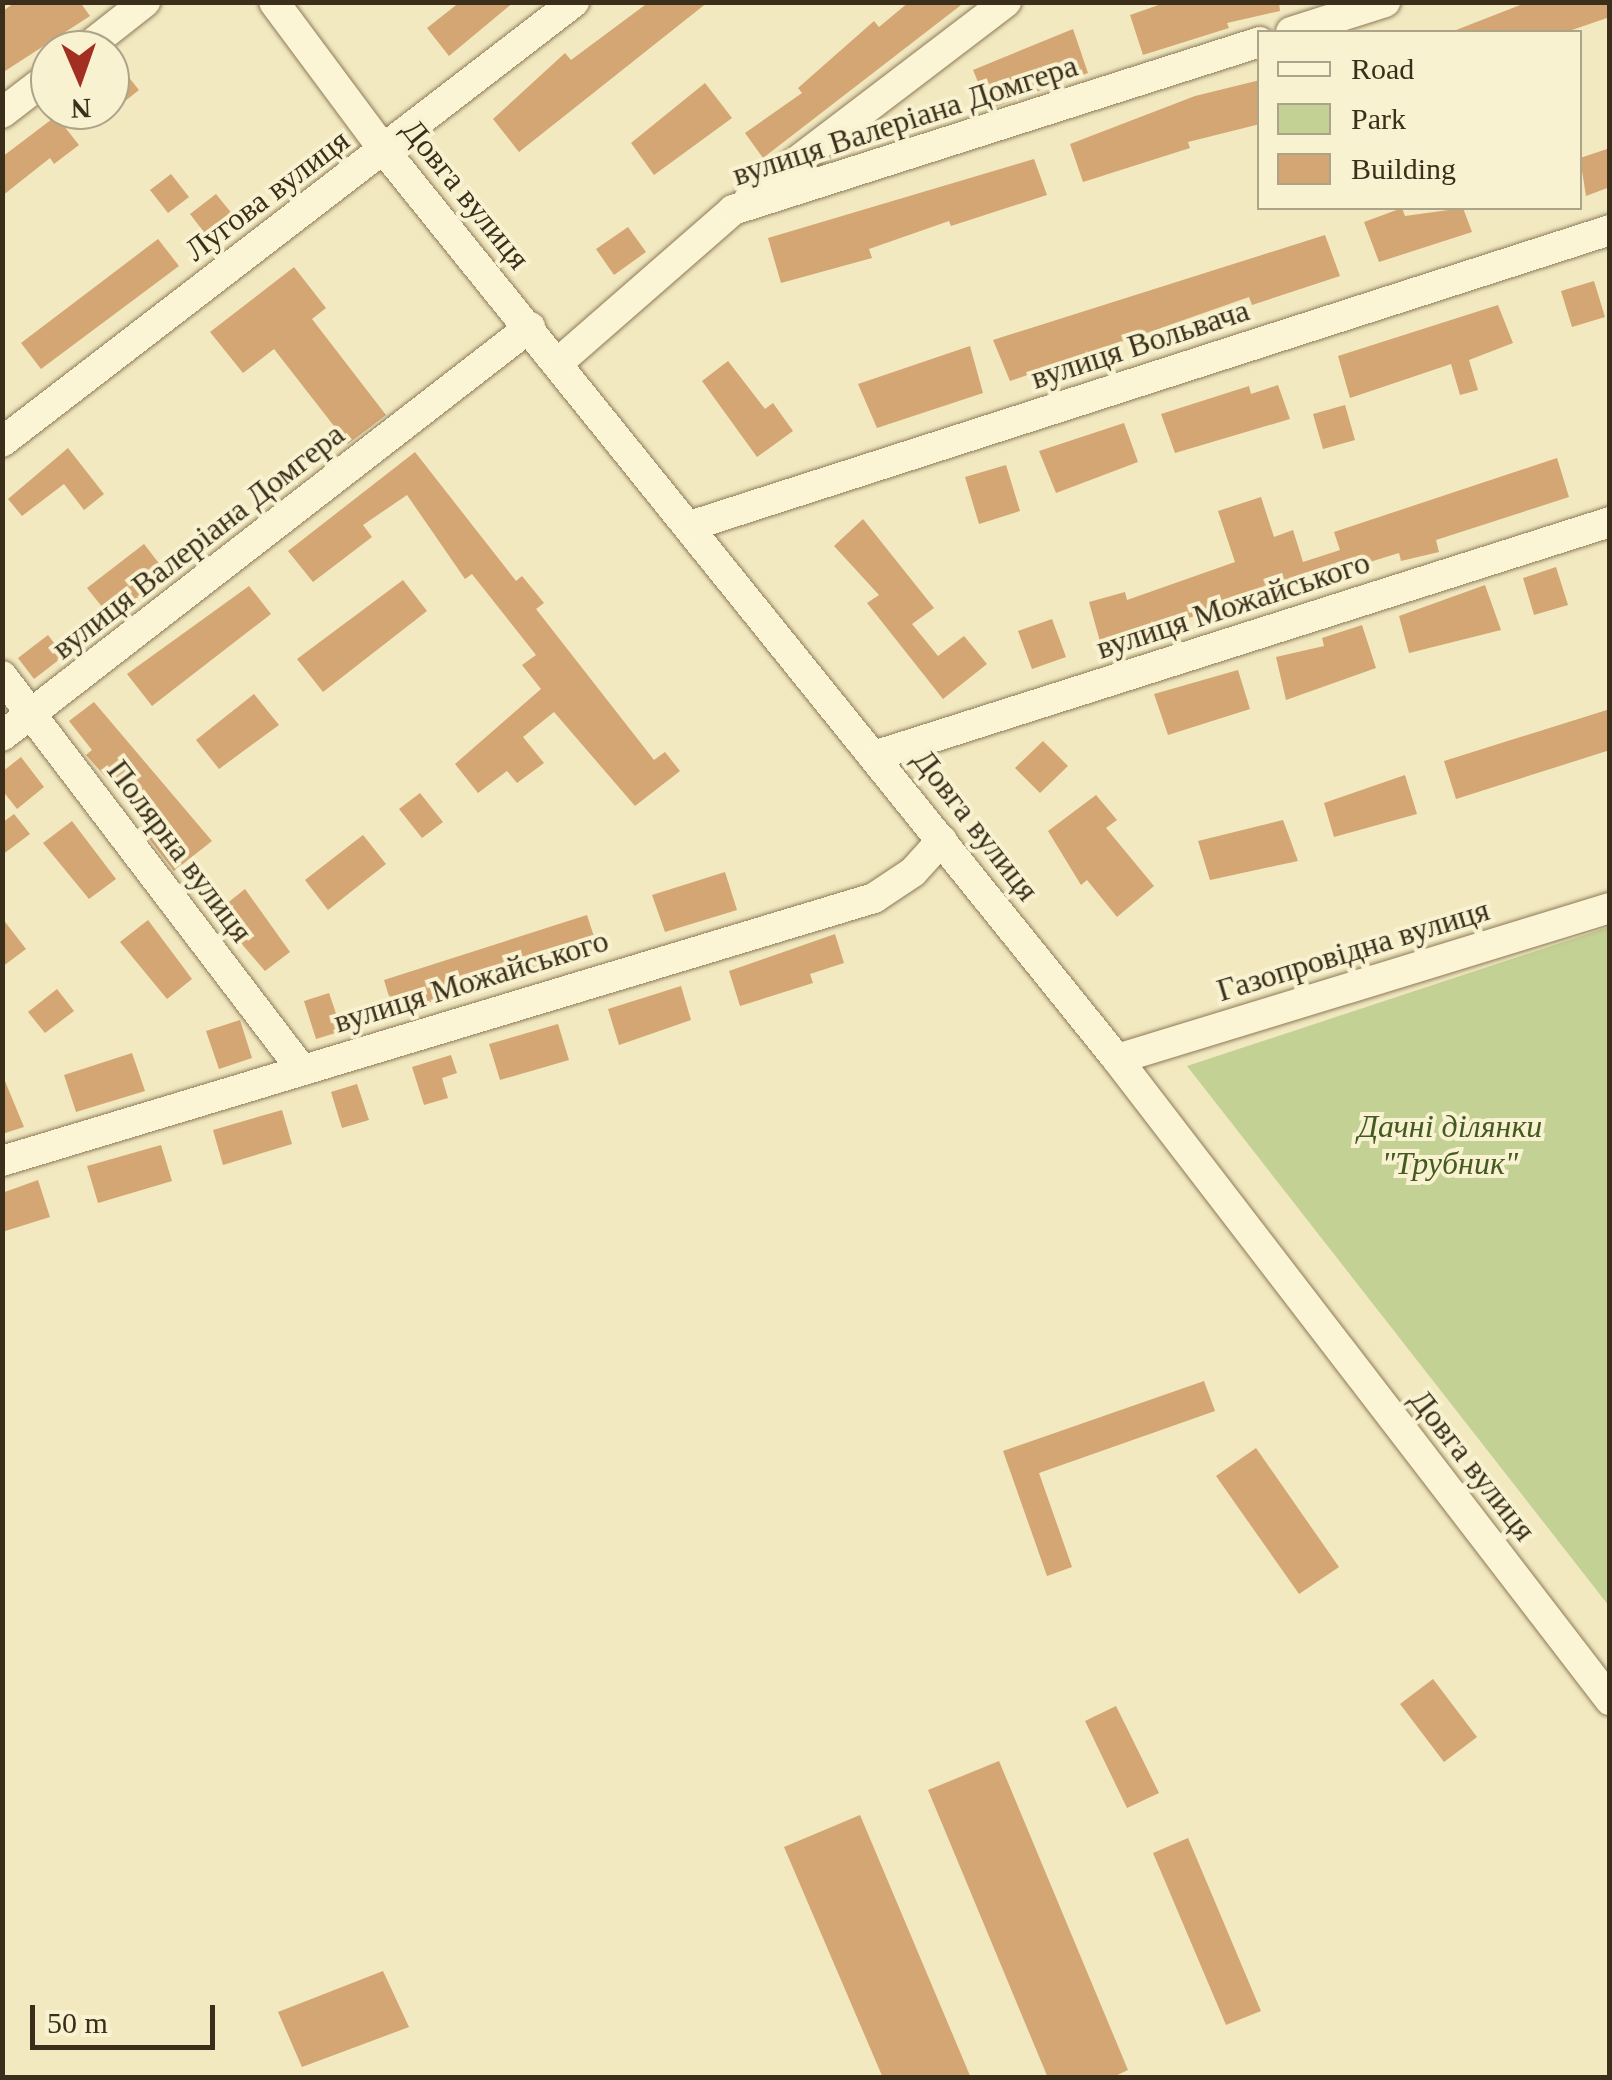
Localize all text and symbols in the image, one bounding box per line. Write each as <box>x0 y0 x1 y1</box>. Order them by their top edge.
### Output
north arrow <box>30 30 130 130</box>
legend <box>1257 30 1582 210</box>
street label: вулиця Валеріана Домгера <box>728 46 1082 194</box>
text: Road <box>1351 52 1414 85</box>
text: N <box>70 93 92 124</box>
text: Park <box>1351 102 1406 135</box>
street label: Довга вулиця <box>394 111 538 277</box>
street label: Лугова вулиця <box>177 121 357 269</box>
text: Building <box>1351 152 1456 185</box>
street label: вулиця Вольвача <box>1026 291 1254 397</box>
street label: вулиця Валеріана Домгера <box>44 415 352 667</box>
street label: вулиця Можайського <box>1092 543 1374 667</box>
street label: Довга вулиця <box>905 742 1047 908</box>
street label: Полярна вулиця <box>99 752 261 950</box>
street label: Газопровідна вулиця <box>1212 890 1494 1010</box>
street label: вулиця Можайського <box>329 921 613 1041</box>
park label: Дачні ділянки "Трубник" <box>1358 1108 1542 1183</box>
street label: Довга вулиця <box>1402 1382 1544 1548</box>
scale bar <box>35 1985 220 2047</box>
text: 50 m <box>47 2006 108 2039</box>

